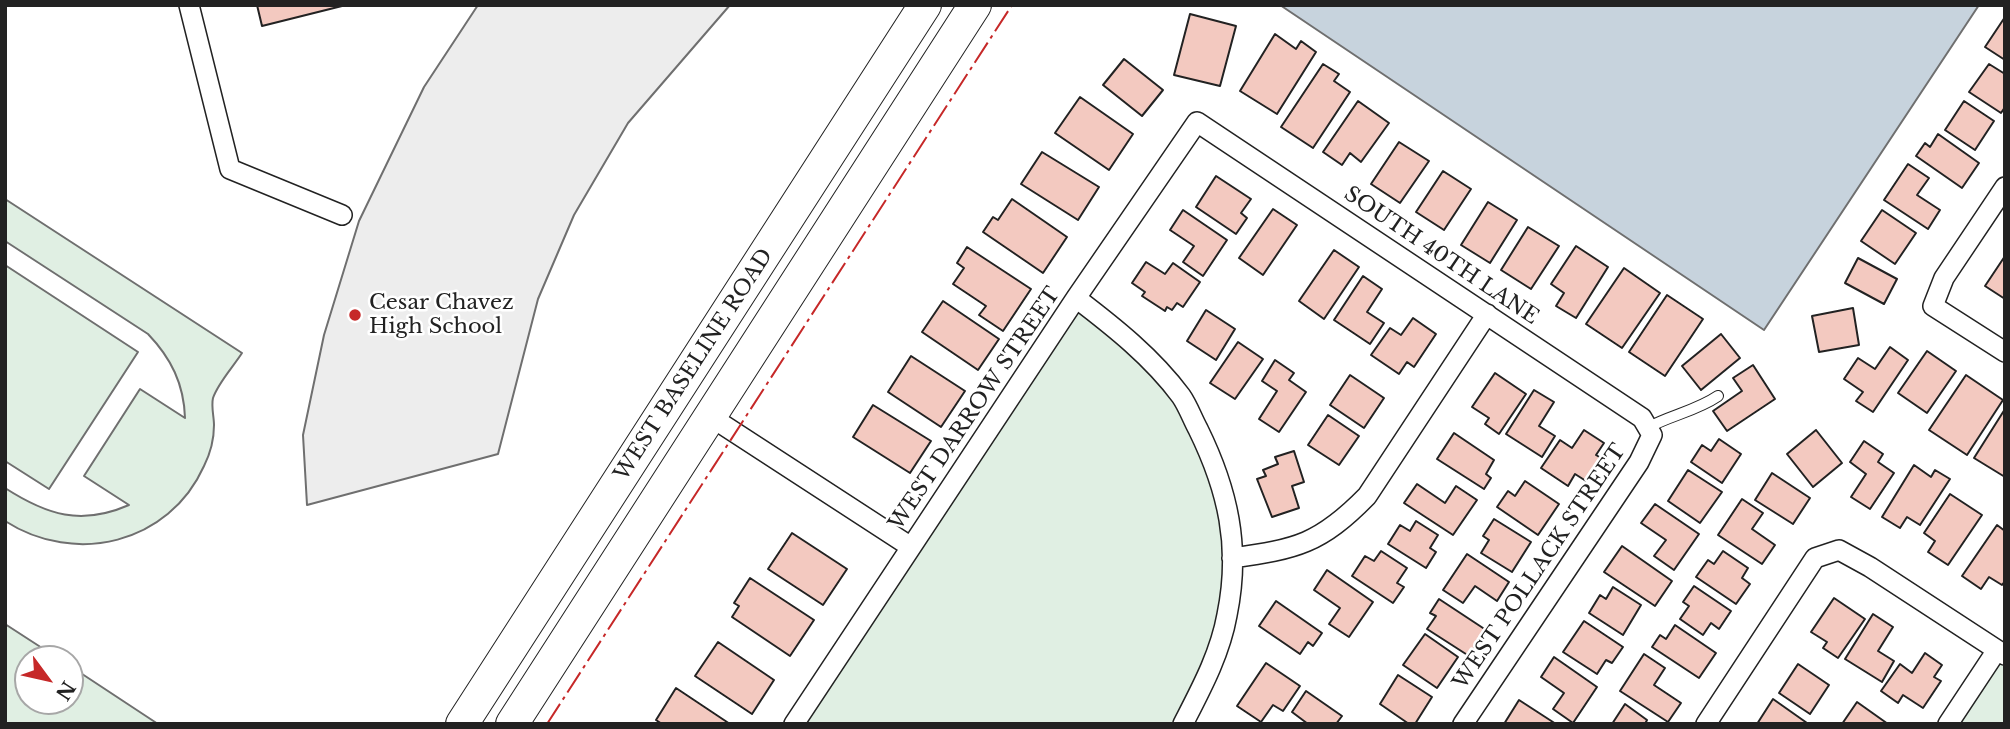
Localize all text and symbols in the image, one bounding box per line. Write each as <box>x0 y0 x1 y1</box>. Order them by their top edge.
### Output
street label: SOUTH 40TH LANE <box>1339 182 1543 330</box>
street label: WEST BASELINE ROAD <box>610 244 778 486</box>
street label: WEST DARROW STREET <box>884 283 1066 535</box>
place label: Cesar Chavez High School <box>369 290 514 340</box>
marker: Cesar Chavez High School <box>347 307 363 323</box>
street label: WEST POLLACK STREET <box>1448 440 1632 694</box>
north arrow <box>14 645 84 715</box>
text: N <box>51 677 80 704</box>

